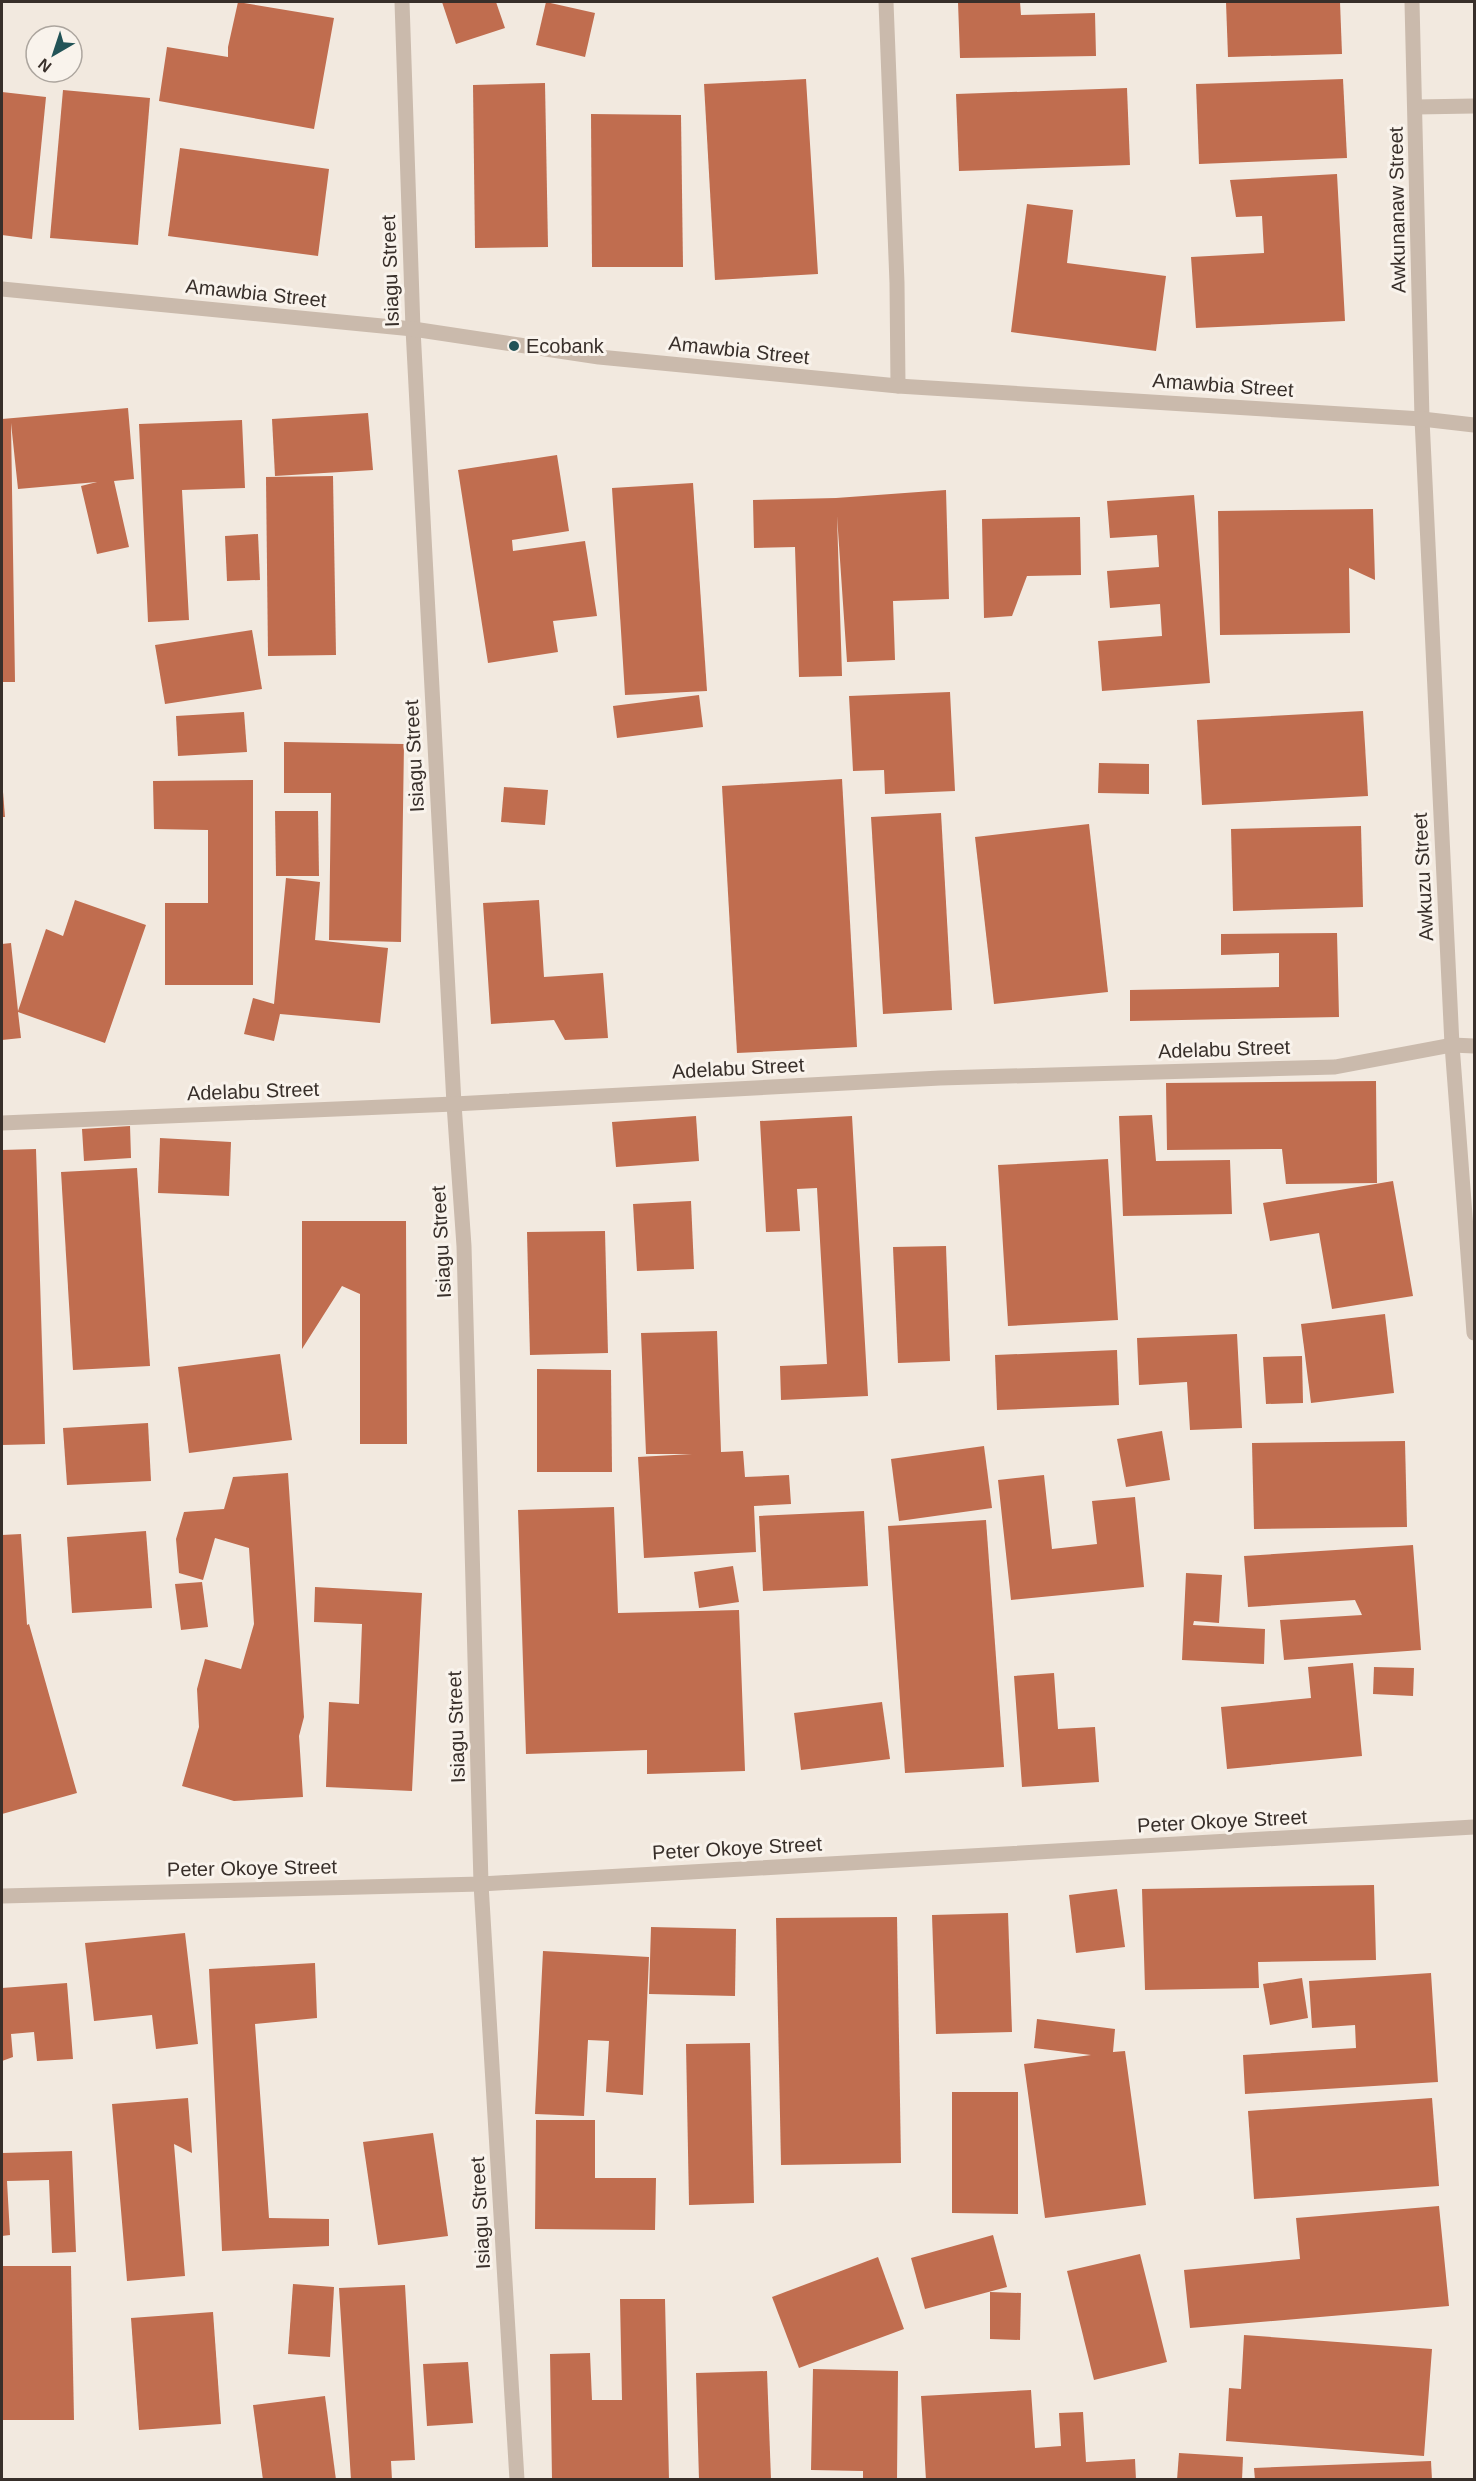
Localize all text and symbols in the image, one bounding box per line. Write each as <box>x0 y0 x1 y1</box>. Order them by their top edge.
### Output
north arrow <box>24 24 84 84</box>
text: N <box>35 55 55 76</box>
street label: Awkunanaw Street <box>1385 126 1409 293</box>
street label: Isiagu Street <box>377 214 403 327</box>
street label: Amawbia Street <box>185 275 328 311</box>
street label: Amawbia Street <box>668 332 811 368</box>
place label: Ecobank <box>526 335 605 357</box>
marker: Ecobank <box>507 339 521 353</box>
street label: Amawbia Street <box>1152 369 1295 401</box>
street label: Isiagu Street <box>400 699 428 813</box>
street label: Awkuzu Street <box>1409 812 1437 942</box>
street label: Adelabu Street <box>1157 1036 1291 1062</box>
street label: Adelabu Street <box>671 1054 805 1082</box>
street label: Adelabu Street <box>186 1078 320 1104</box>
street label: Isiagu Street <box>427 1185 455 1299</box>
street label: Isiagu Street <box>443 1670 469 1783</box>
street label: Peter Okoye Street <box>1137 1806 1308 1836</box>
street label: Peter Okoye Street <box>652 1833 823 1863</box>
street label: Peter Okoye Street <box>167 1856 338 1880</box>
street label: Isiagu Street <box>466 2156 494 2270</box>

